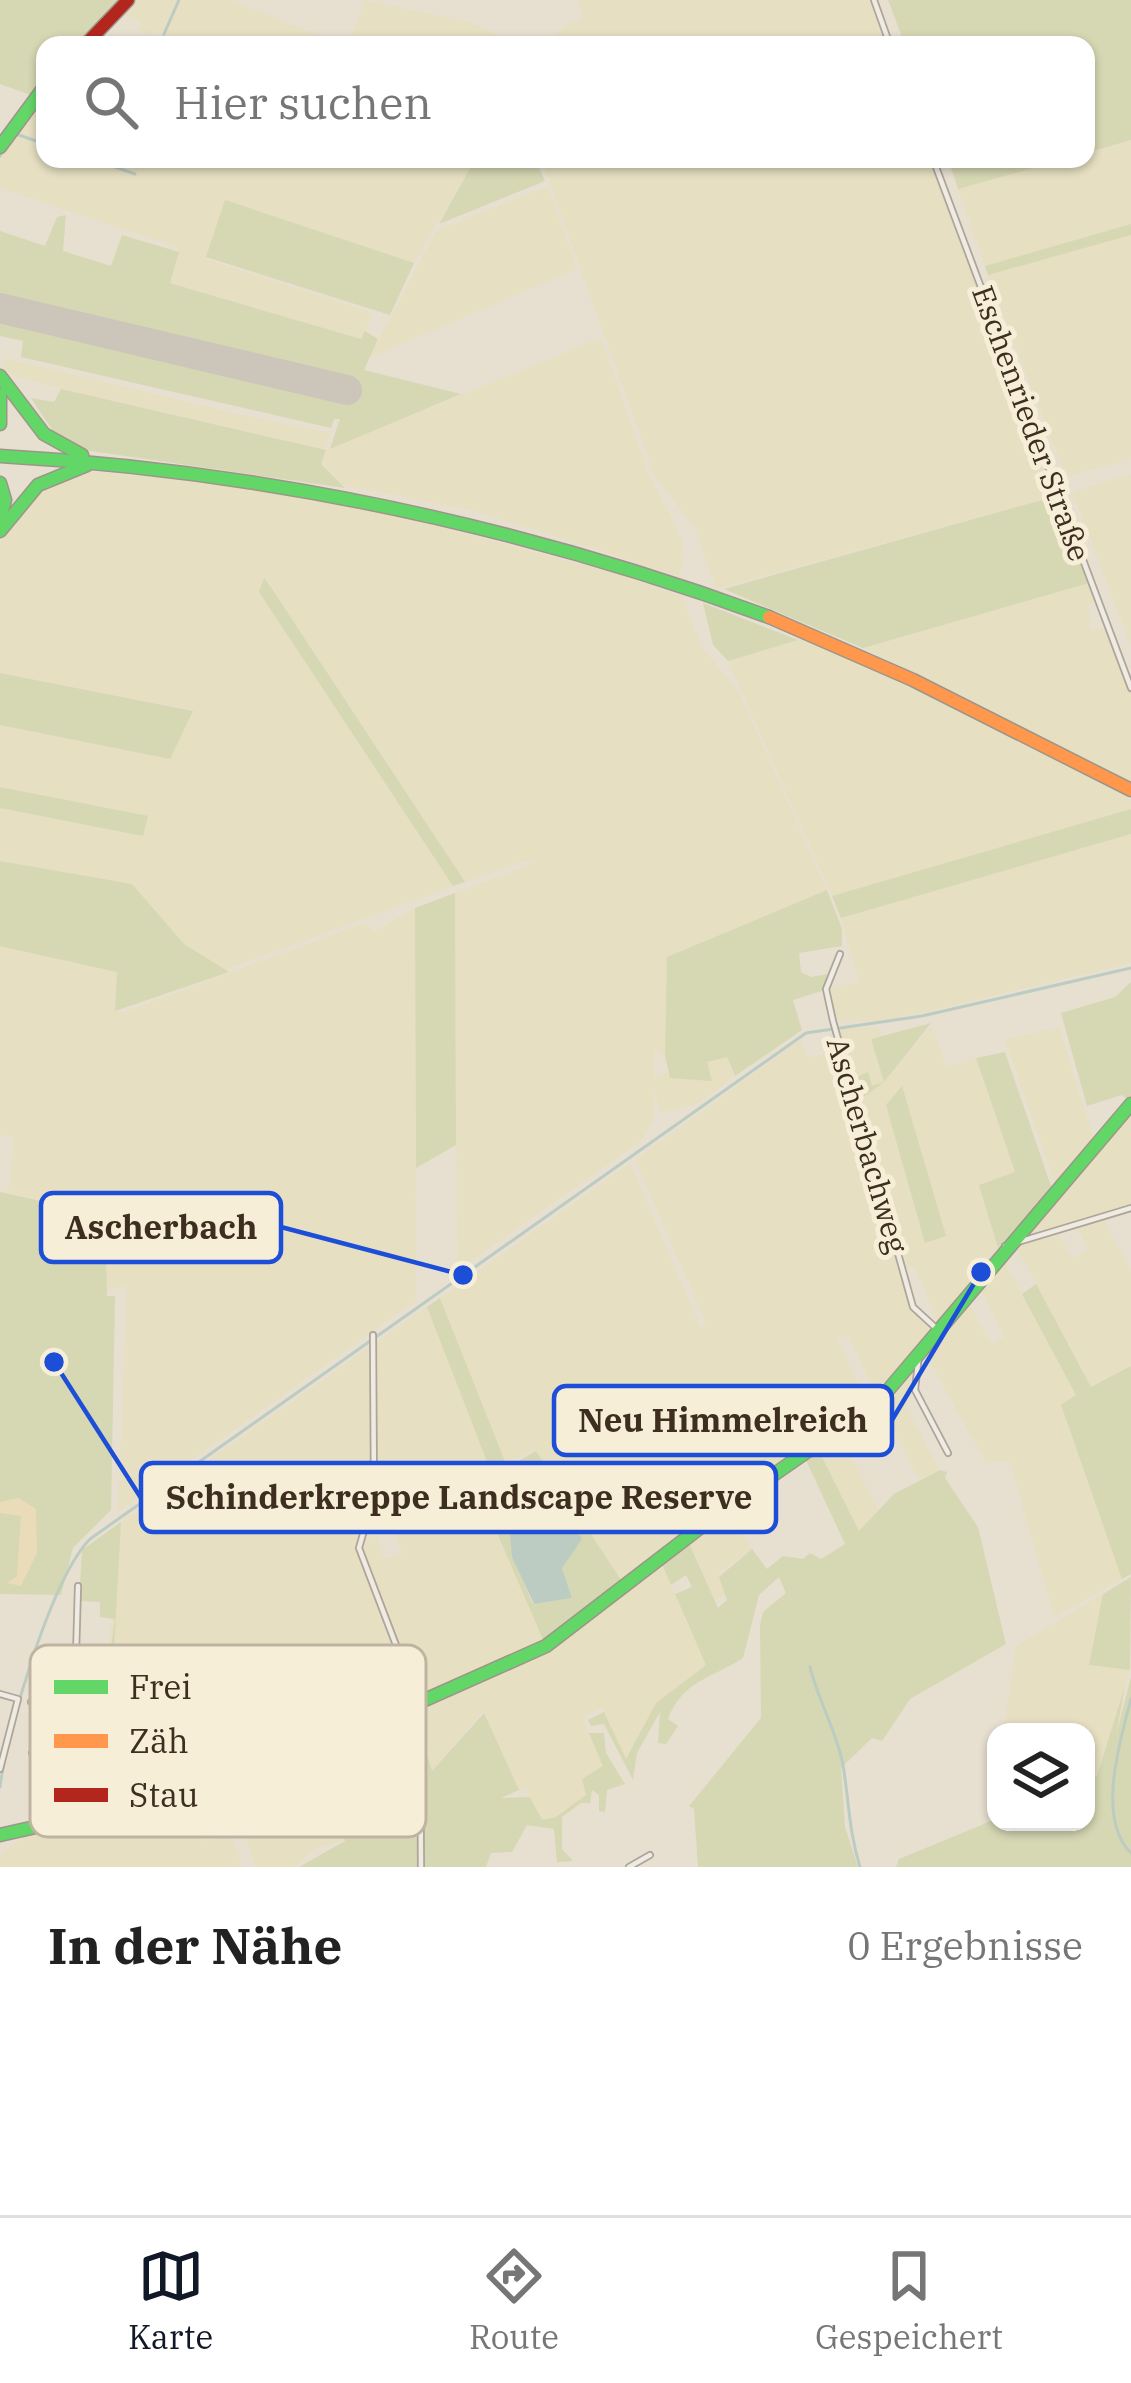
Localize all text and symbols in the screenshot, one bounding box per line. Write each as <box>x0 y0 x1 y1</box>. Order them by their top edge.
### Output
search box <box>36 36 1095 168</box>
icon: search <box>78 69 144 135</box>
text: Hier suchen <box>174 73 432 131</box>
street label: Eschenrieder Straße <box>964 280 1100 566</box>
street label: Ascherbachweg <box>819 1033 917 1257</box>
callout: Ascherbach <box>41 1193 281 1262</box>
text: Ascherbach <box>65 1205 257 1248</box>
callout: Neu Himmelreich <box>554 1386 892 1455</box>
text: Neu Himmelreich <box>578 1398 868 1441</box>
callout: Schinderkreppe Landscape Reserve <box>141 1463 776 1532</box>
text: Schinderkreppe Landscape Reserve <box>166 1475 752 1518</box>
legend <box>30 1645 426 1837</box>
text: Frei <box>129 1665 192 1708</box>
text: Zäh <box>129 1719 189 1762</box>
map controls <box>987 1723 1095 1831</box>
button: layers <box>987 1723 1095 1831</box>
text: Stau <box>129 1773 198 1816</box>
text: In der Nähe <box>48 1912 342 1978</box>
text: 0 Ergebnisse <box>847 1920 1083 1971</box>
tab: Karte <box>128 2243 213 2358</box>
tab: Route <box>469 2243 559 2358</box>
tab: Gespeichert <box>815 2243 1003 2358</box>

